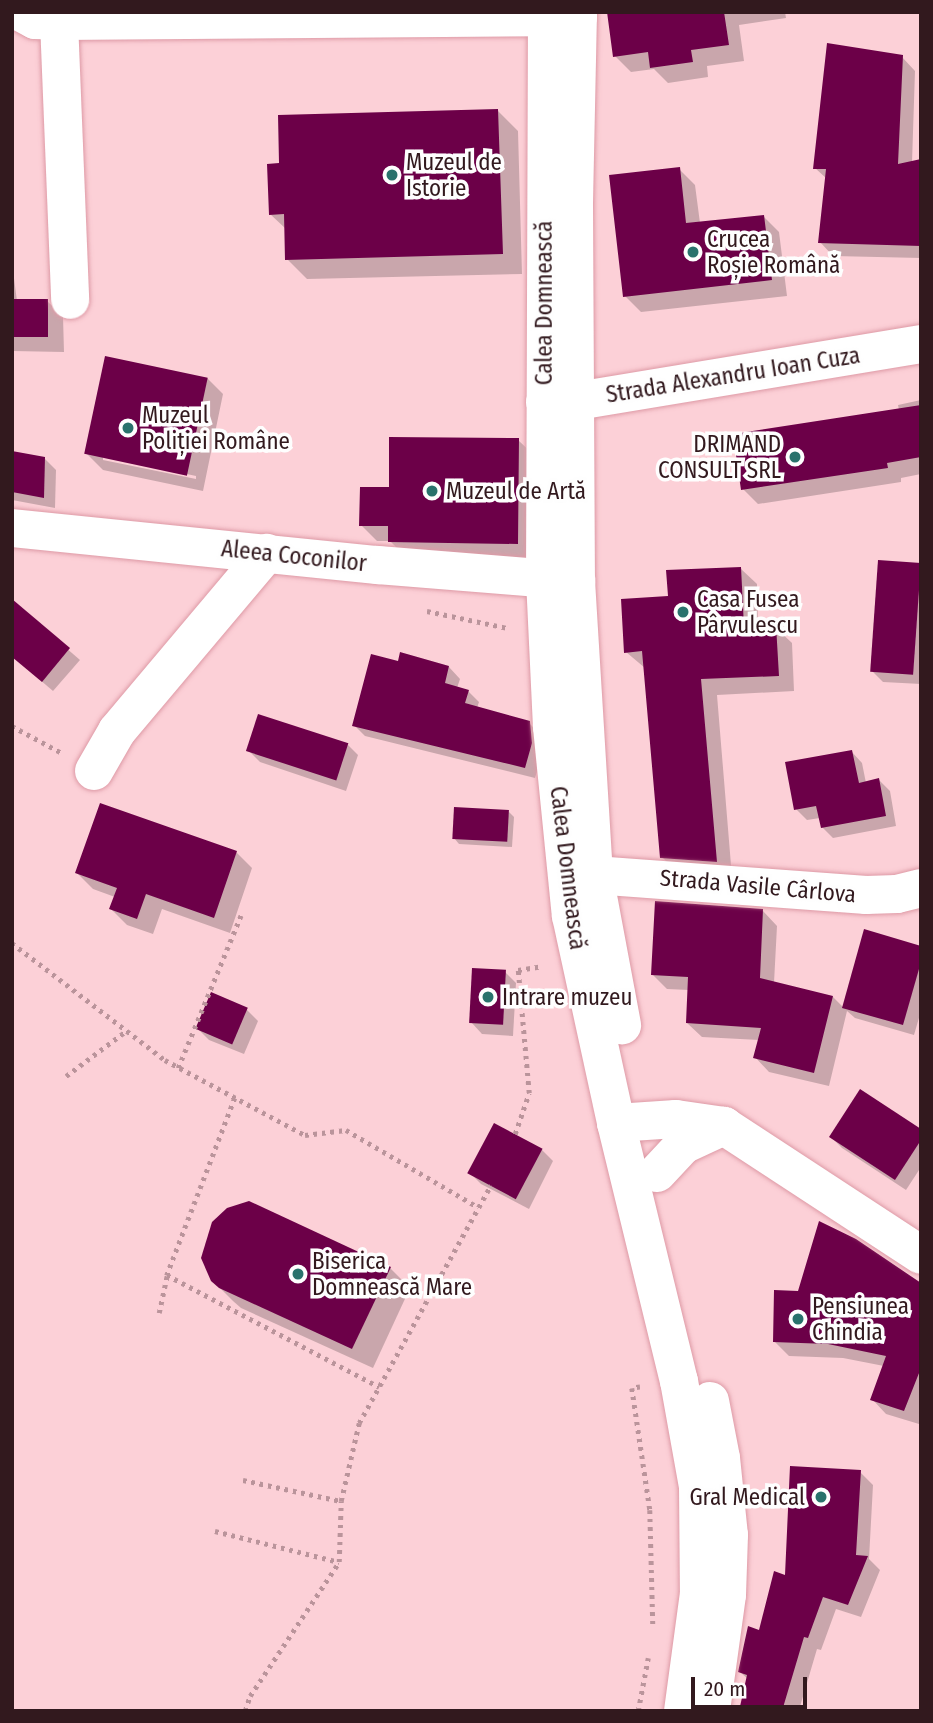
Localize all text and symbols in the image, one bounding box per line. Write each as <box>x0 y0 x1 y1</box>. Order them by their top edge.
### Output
place label: Muzeul de Istorie <box>406 148 502 202</box>
marker: Muzeul de Istorie <box>384 167 400 183</box>
street label: Calea Domnească <box>530 221 558 385</box>
place label: Crucea Roșie Română <box>707 225 840 279</box>
marker: Crucea Roșie Română <box>685 244 701 260</box>
street label: Strada Alexandru Ioan Cuza <box>604 341 862 409</box>
place label: Muzeul Poliției Române <box>142 401 290 455</box>
marker: Muzeul Poliției Române <box>120 420 136 436</box>
place label: DRIMAND CONSULT SRL <box>658 430 781 484</box>
marker: DRIMAND CONSULT SRL <box>787 449 803 465</box>
place label: Muzeul de Artă <box>446 477 586 505</box>
marker: Muzeul de Artă <box>424 483 440 499</box>
street label: Aleea Coconilor <box>220 535 368 577</box>
place label: Casa Fusea Pârvulescu <box>697 585 799 639</box>
marker: Casa Fusea Pârvulescu <box>675 604 691 620</box>
street label: Calea Domnească <box>544 785 592 951</box>
street label: Strada Vasile Cârlova <box>659 864 857 908</box>
place label: Intrare muzeu <box>502 983 632 1011</box>
marker: Intrare muzeu <box>480 989 496 1005</box>
place label: Biserica Domnească Mare <box>312 1247 472 1301</box>
marker: Biserica Domnească Mare <box>290 1266 306 1282</box>
place label: Pensiunea Chindia <box>812 1292 909 1346</box>
marker: Pensiunea Chindia <box>790 1311 806 1327</box>
place label: Gral Medical <box>689 1483 805 1511</box>
marker: Gral Medical <box>811 1487 831 1507</box>
scale bar <box>695 1664 810 1708</box>
text: 20 m <box>704 1676 745 1702</box>

